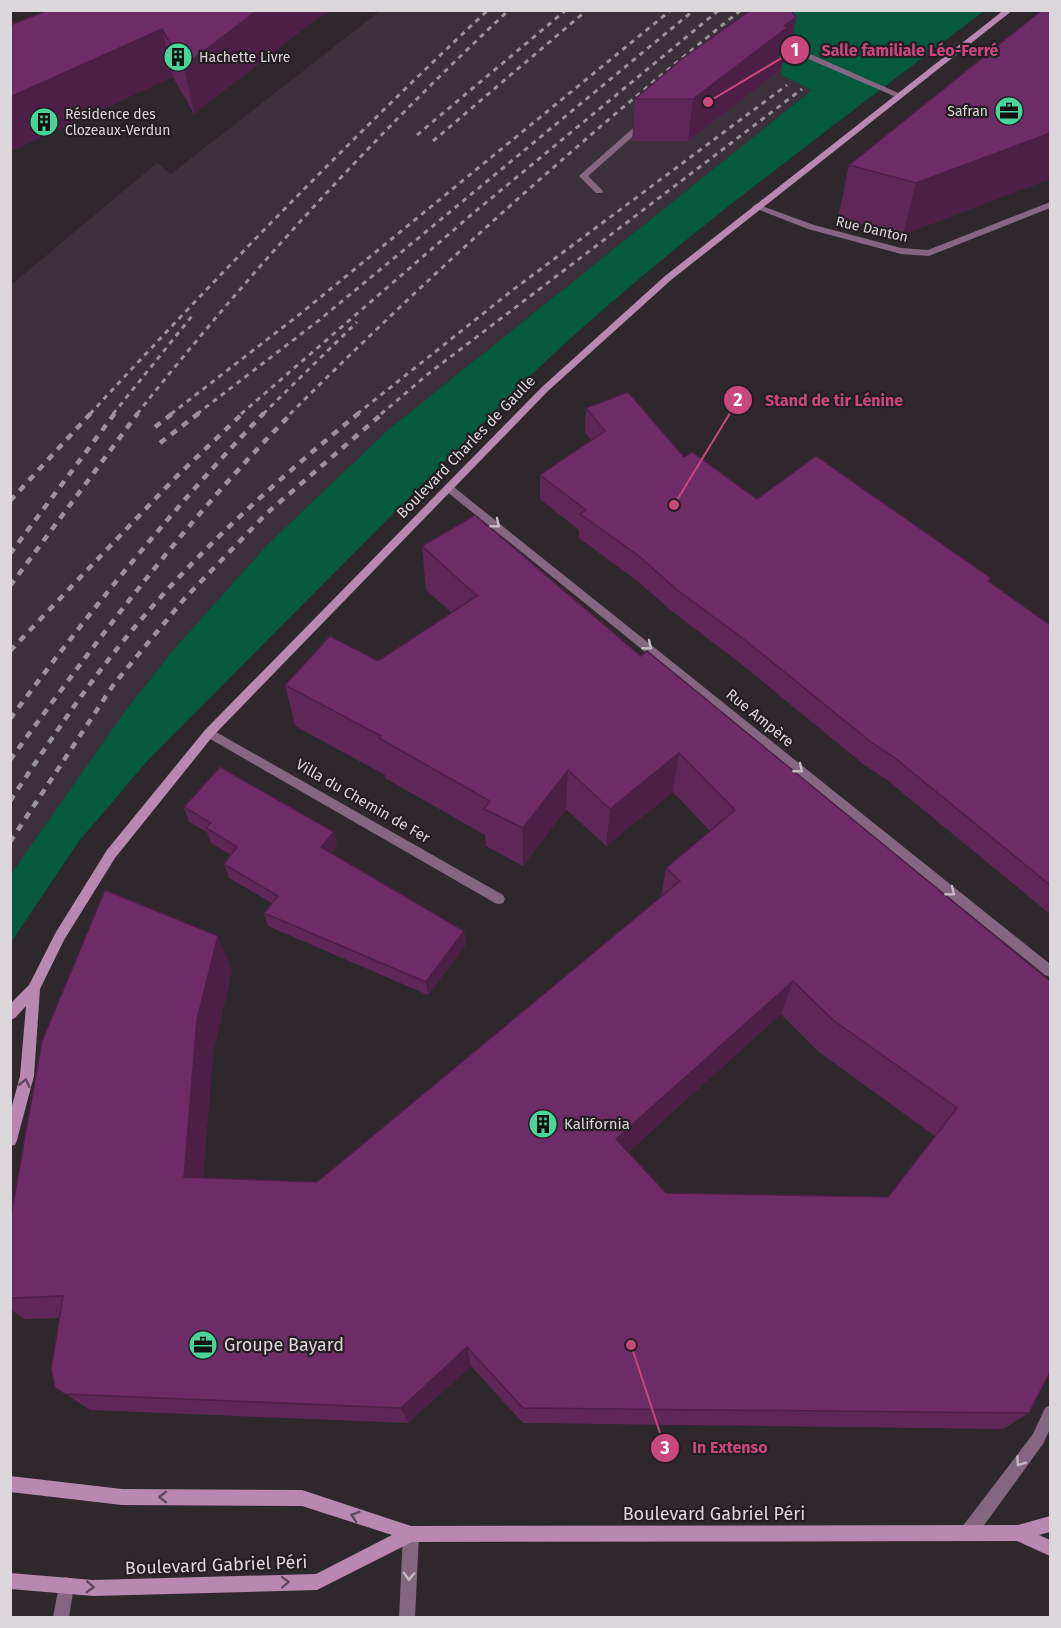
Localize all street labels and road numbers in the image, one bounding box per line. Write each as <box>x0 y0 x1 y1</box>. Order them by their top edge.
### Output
street label: Rue Danton <box>834 213 910 246</box>
street label: Boulevard Charles de Gaulle <box>393 372 539 522</box>
street label: Rue Ampère <box>722 685 798 751</box>
street label: Villa du Chemin de Fer <box>293 755 434 847</box>
street label: Boulevard Gabriel Péri <box>623 1503 805 1525</box>
street label: Boulevard Gabriel Péri <box>124 1551 308 1579</box>

